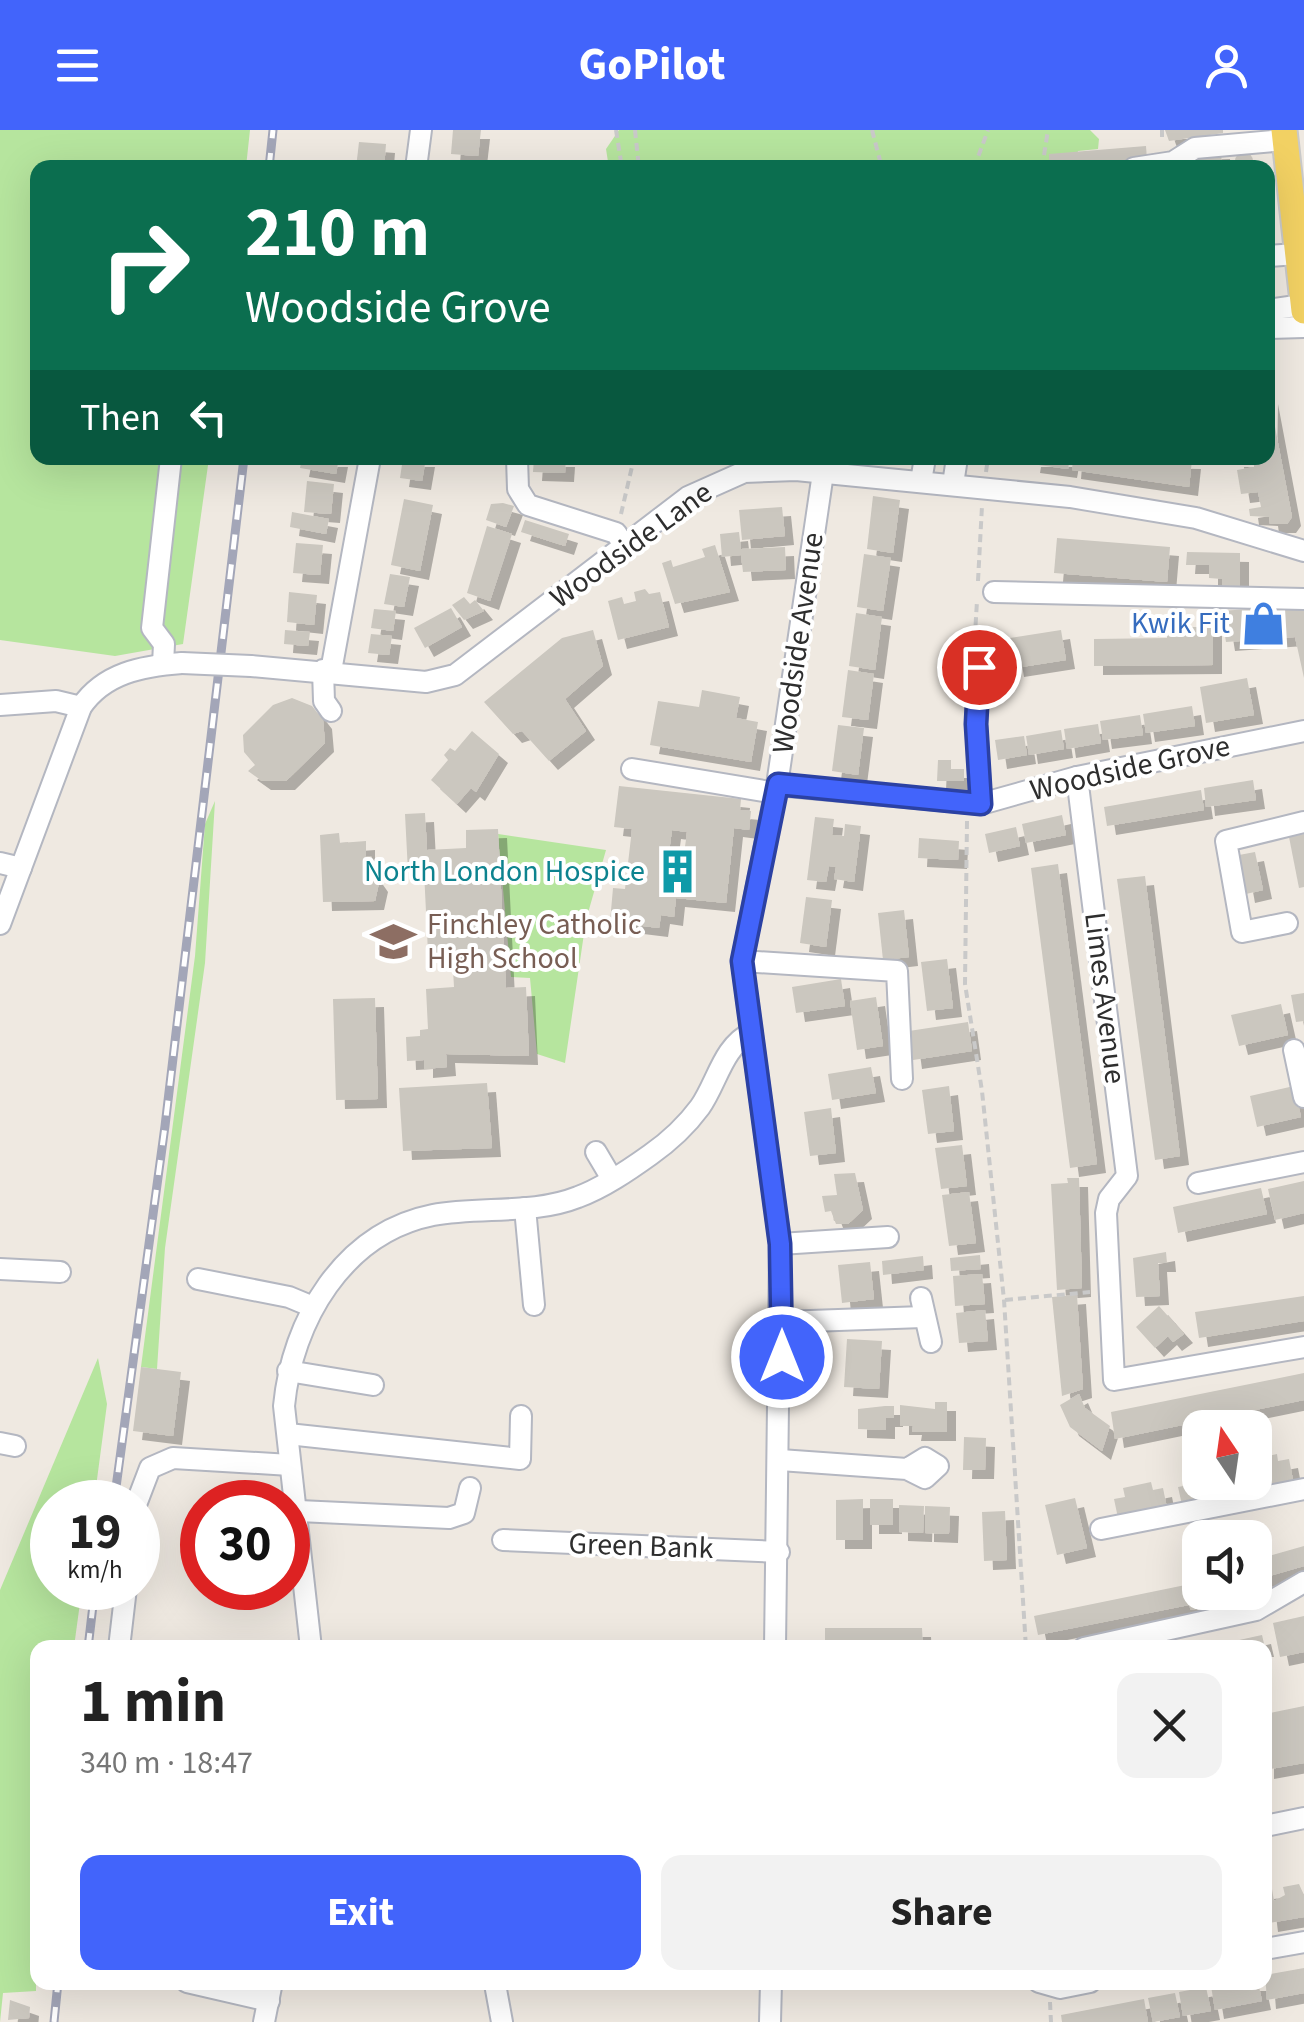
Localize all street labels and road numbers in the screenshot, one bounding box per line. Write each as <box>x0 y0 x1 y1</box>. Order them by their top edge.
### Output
street label: Woodside Lane <box>541 471 721 619</box>
street label: Woodside Avenue <box>761 530 835 756</box>
street label: Woodside Grove <box>1026 724 1234 812</box>
street label: Limes Avenue <box>1073 910 1137 1086</box>
street label: Green Bank <box>568 1522 714 1570</box>

